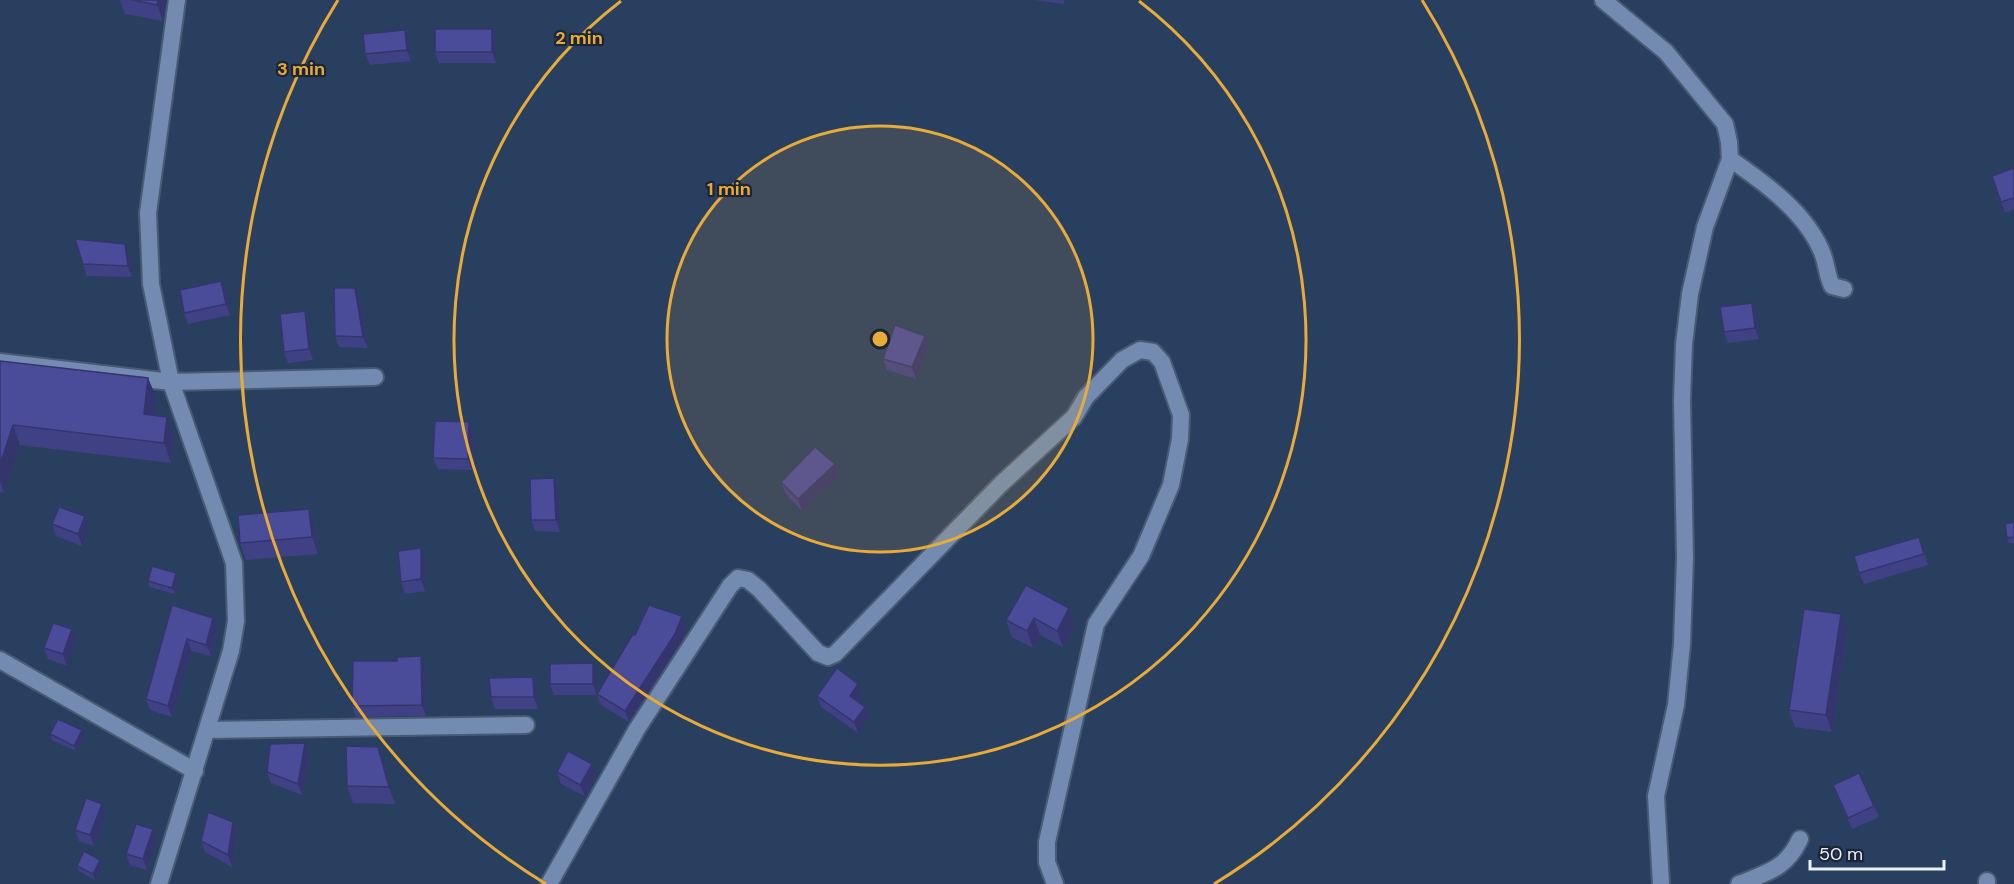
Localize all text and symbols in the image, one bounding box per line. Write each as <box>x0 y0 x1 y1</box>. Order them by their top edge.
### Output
text: 2 min <box>555 26 603 50</box>
text: 3 min <box>277 57 325 81</box>
text: 1 min <box>707 177 751 201</box>
centre of rings <box>870 329 890 349</box>
scale bar <box>1810 833 1944 871</box>
text: 50 m <box>1819 842 1863 866</box>

